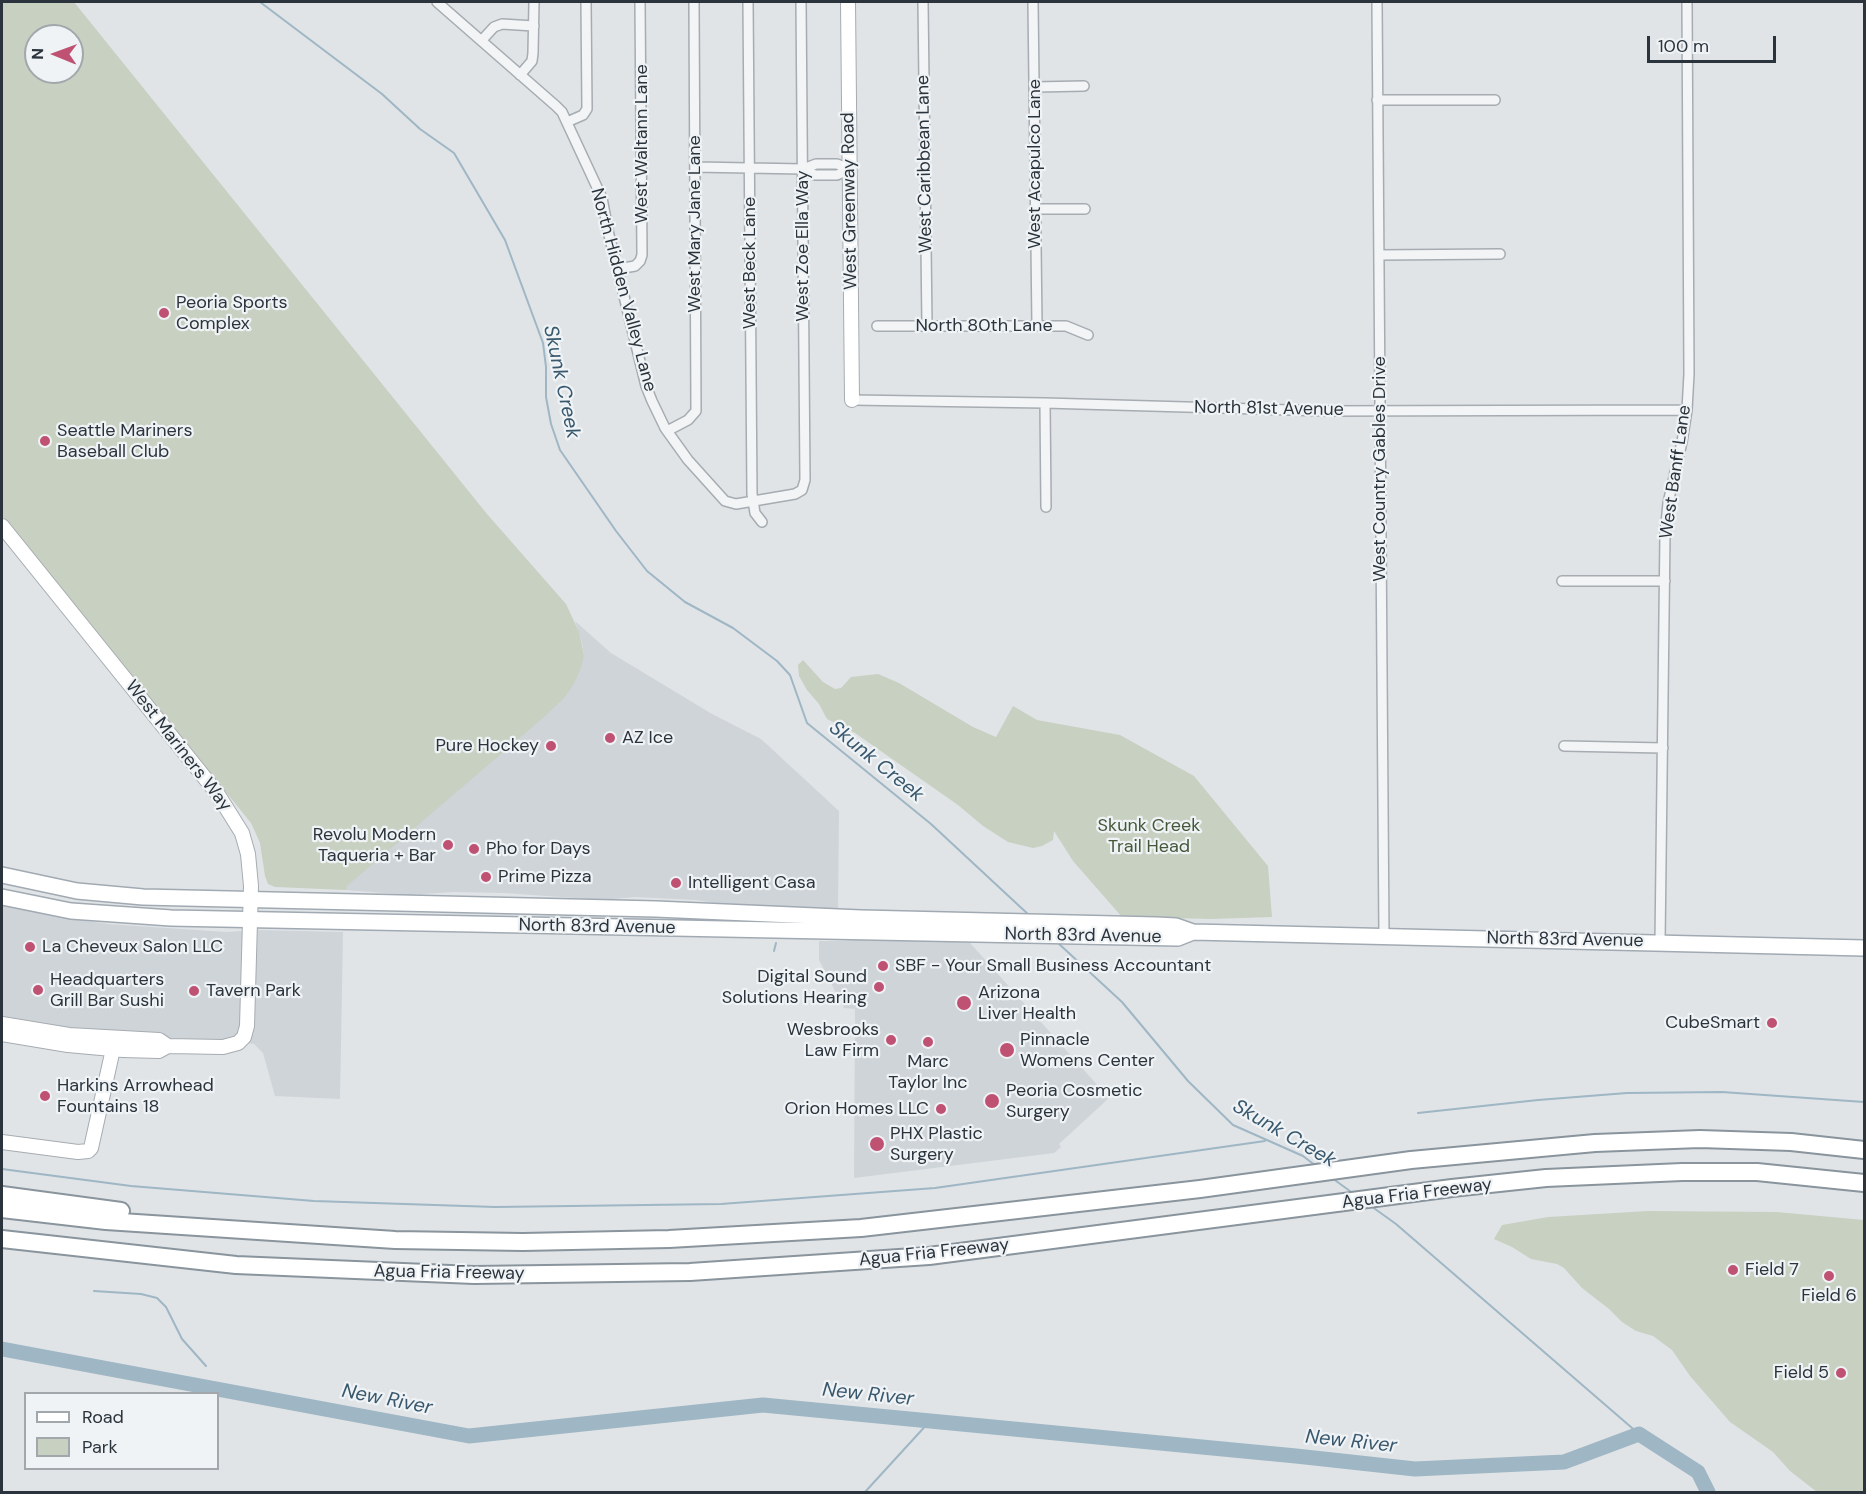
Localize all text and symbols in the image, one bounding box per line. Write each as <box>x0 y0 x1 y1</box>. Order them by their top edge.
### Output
north arrow <box>24 24 84 84</box>
scale bar <box>1650 24 1779 62</box>
text: 100 m <box>1658 34 1709 58</box>
text: N <box>27 48 48 60</box>
street label: West Waltann Lane <box>631 64 653 224</box>
street label: West Caribbean Lane <box>913 75 937 253</box>
street label: West Acapulco Lane <box>1024 79 1046 249</box>
street label: West Greenway Road <box>838 112 862 290</box>
street label: West Mary Jane Lane <box>684 135 706 313</box>
street label: West Zoe Ella Way <box>792 170 814 322</box>
street label: North Hidden Valley Lane <box>585 186 661 394</box>
street label: West Beck Lane <box>739 197 761 329</box>
place label: Peoria Sports Complex <box>176 292 288 334</box>
marker: Peoria Sports Complex <box>157 306 171 320</box>
street label: North 80th Lane <box>915 315 1053 337</box>
water label: Skunk Creek <box>537 323 585 441</box>
street label: West Country Gables Drive <box>1369 356 1391 582</box>
street label: North 81st Avenue <box>1194 397 1344 421</box>
street label: West Banff Lane <box>1656 404 1696 540</box>
place label: Seattle Mariners Baseball Club <box>57 420 193 462</box>
marker: Seattle Mariners Baseball Club <box>38 434 52 448</box>
street label: West Mariners Way <box>120 676 236 816</box>
water label: Skunk Creek <box>824 716 928 808</box>
place label: AZ Ice <box>622 727 673 749</box>
marker: AZ Ice <box>603 731 617 745</box>
place label: Pure Hockey <box>435 735 539 757</box>
marker: Pure Hockey <box>544 739 558 753</box>
park label: Skunk Creek Trail Head <box>1098 815 1200 858</box>
place label: Revolu Modern Taqueria + Bar <box>313 824 436 866</box>
marker: Revolu Modern Taqueria + Bar <box>441 838 455 852</box>
place label: Pho for Days <box>486 838 591 860</box>
marker: Pho for Days <box>467 842 481 856</box>
place label: Prime Pizza <box>498 866 592 888</box>
marker: Prime Pizza <box>479 870 493 884</box>
place label: Intelligent Casa <box>688 872 816 894</box>
marker: Intelligent Casa <box>669 876 683 890</box>
street label: North 83rd Avenue <box>518 915 676 939</box>
street label: North 83rd Avenue <box>1004 924 1162 948</box>
street label: North 83rd Avenue <box>1486 928 1644 952</box>
place label: La Cheveux Salon LLC <box>42 936 223 958</box>
marker: La Cheveux Salon LLC <box>23 940 37 954</box>
place label: SBF - Your Small Business Accountant <box>895 955 1211 977</box>
marker: SBF - Your Small Business Accountant <box>876 959 890 973</box>
place label: Digital Sound Solutions Hearing <box>722 966 867 1008</box>
place label: Headquarters Grill Bar Sushi <box>50 969 164 1012</box>
place label: Tavern Park <box>206 980 301 1002</box>
marker: Digital Sound Solutions Hearing <box>872 980 886 994</box>
place label: Arizona Liver Health <box>978 982 1076 1024</box>
marker: Headquarters Grill Bar Sushi <box>31 983 45 997</box>
marker: Tavern Park <box>187 984 201 998</box>
marker: Arizona Liver Health <box>955 994 973 1012</box>
place label: CubeSmart <box>1665 1012 1760 1034</box>
marker: CubeSmart <box>1765 1016 1779 1030</box>
place label: Wesbrooks Law Firm <box>787 1019 879 1062</box>
place label: Pinnacle Womens Center <box>1020 1029 1155 1072</box>
marker: Wesbrooks Law Firm <box>884 1033 898 1047</box>
marker: Marc Taylor Inc <box>921 1035 935 1049</box>
marker: Pinnacle Womens Center <box>998 1041 1016 1059</box>
place label: Marc Taylor Inc <box>888 1051 968 1094</box>
place label: Harkins Arrowhead Fountains 18 <box>57 1075 214 1118</box>
place label: Peoria Cosmetic Surgery <box>1006 1080 1143 1122</box>
marker: Harkins Arrowhead Fountains 18 <box>38 1089 52 1103</box>
marker: Peoria Cosmetic Surgery <box>983 1092 1001 1110</box>
water label: Skunk Creek <box>1228 1095 1340 1173</box>
place label: Orion Homes LLC <box>785 1098 929 1120</box>
marker: Orion Homes LLC <box>934 1102 948 1116</box>
place label: PHX Plastic Surgery <box>890 1123 983 1166</box>
marker: PHX Plastic Surgery <box>868 1135 886 1153</box>
street label: Agua Fria Freeway <box>1341 1174 1493 1214</box>
street label: Agua Fria Freeway <box>858 1234 1010 1272</box>
place label: Field 7 <box>1745 1259 1799 1281</box>
street label: Agua Fria Freeway <box>373 1261 525 1285</box>
marker: Field 7 <box>1726 1263 1740 1277</box>
marker: Field 6 <box>1822 1269 1836 1283</box>
place label: Field 6 <box>1801 1285 1857 1307</box>
place label: Field 5 <box>1774 1362 1829 1384</box>
marker: Field 5 <box>1834 1366 1848 1380</box>
water label: New River <box>821 1378 915 1412</box>
water label: New River <box>340 1379 434 1421</box>
legend <box>24 1392 219 1470</box>
text: Road <box>82 1405 124 1429</box>
water label: New River <box>1304 1425 1398 1459</box>
text: Park <box>82 1435 118 1459</box>

